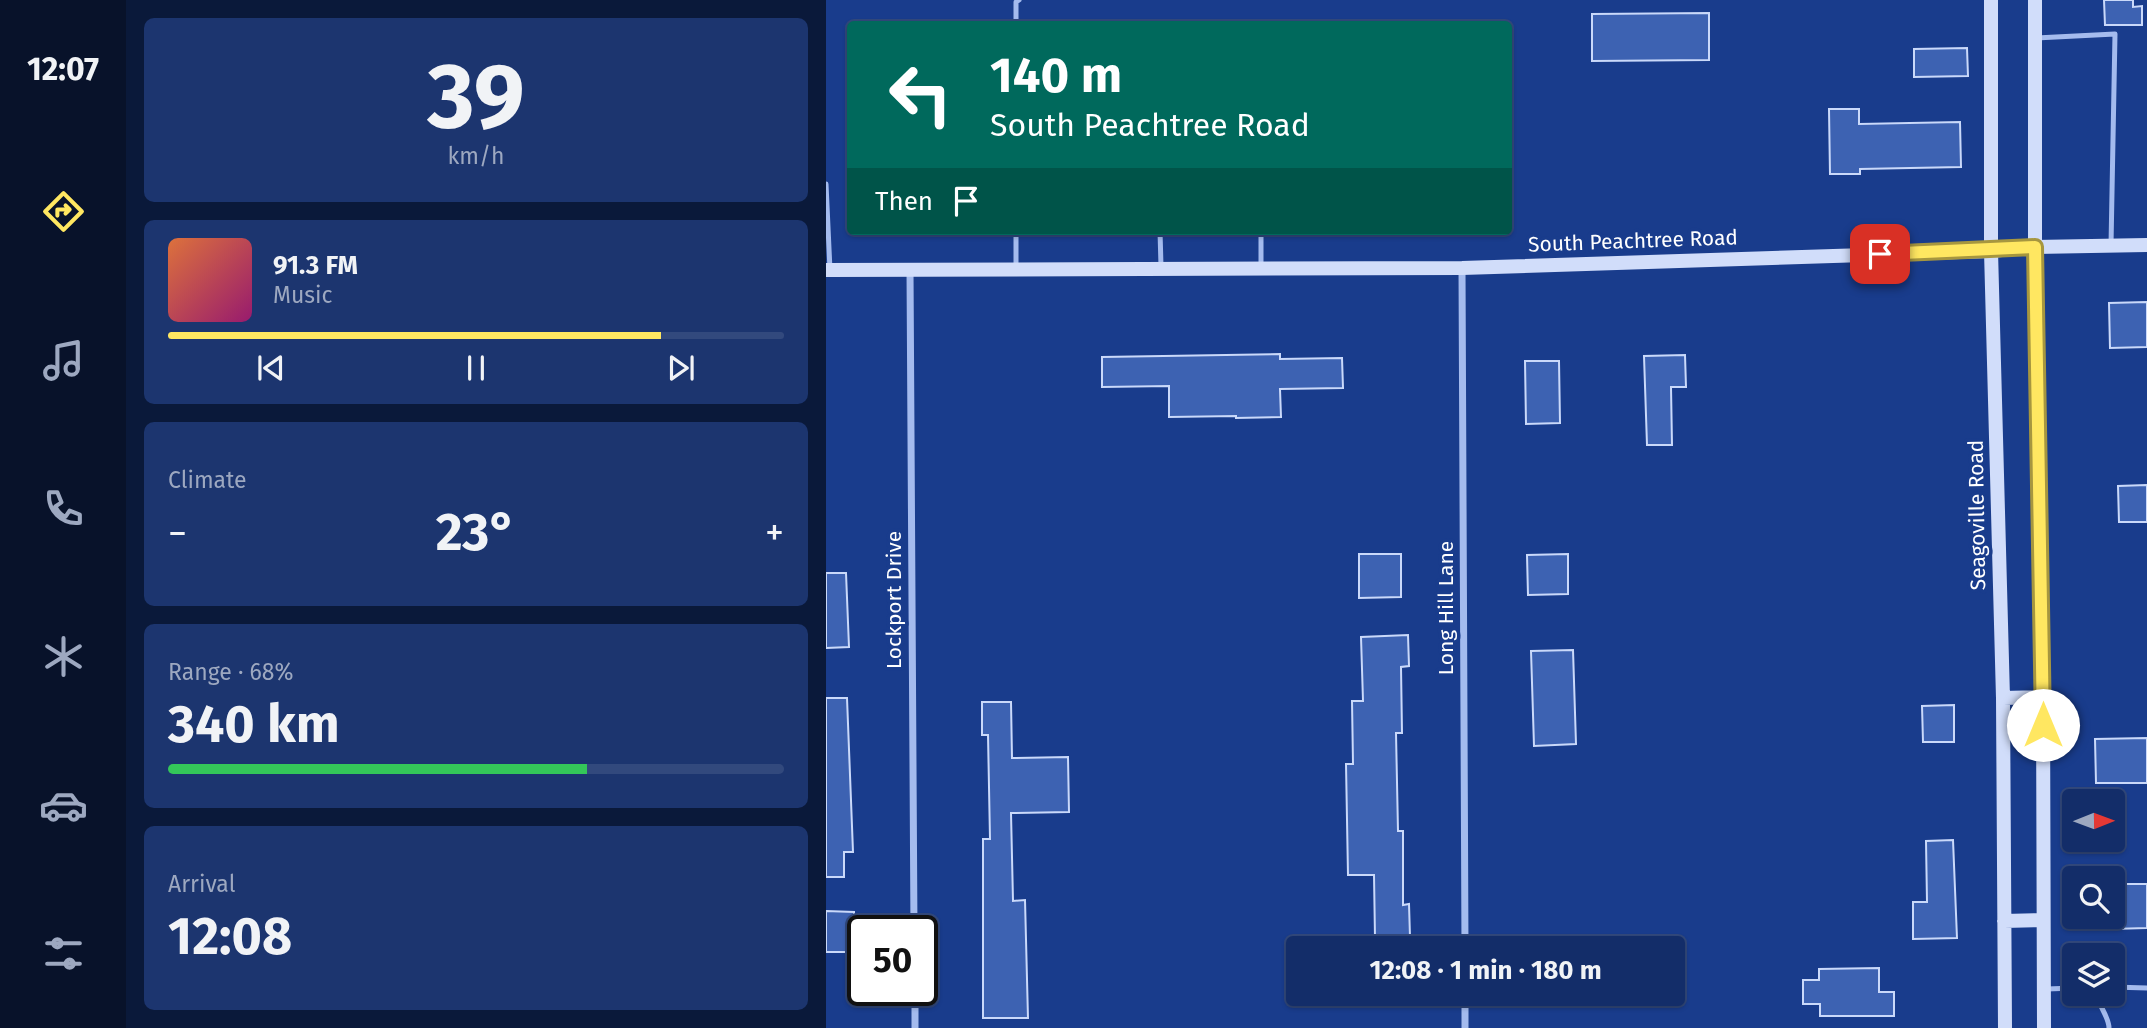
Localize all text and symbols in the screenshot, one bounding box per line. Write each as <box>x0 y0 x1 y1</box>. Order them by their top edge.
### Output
text: 39 <box>427 42 525 151</box>
text: 140 m <box>990 46 1122 105</box>
icon: left <box>875 49 966 140</box>
text: 12:07 <box>27 50 99 88</box>
text: South Peachtree Road <box>990 106 1310 144</box>
text: km/h <box>448 142 504 170</box>
icon: arrive <box>947 182 985 220</box>
text: Then <box>875 186 933 217</box>
icon: directions <box>39 187 88 236</box>
street label: South Peachtree Road <box>1528 224 1738 258</box>
pin <box>1850 224 1910 284</box>
icon: arrive <box>1861 235 1899 273</box>
text: 91.3 FM <box>273 250 358 281</box>
text: Music <box>273 281 333 309</box>
icon: music <box>39 336 88 385</box>
icon: previous <box>252 349 290 387</box>
icon: pause <box>457 349 495 387</box>
icon: next <box>662 349 700 387</box>
street label: Seagoville Road <box>1963 440 1991 590</box>
text: Climate <box>168 466 247 494</box>
icon: phone <box>39 484 88 533</box>
text: 23° <box>436 501 516 564</box>
text: − <box>168 510 187 556</box>
text: + <box>765 510 784 556</box>
street label: Lockport Drive <box>881 531 907 669</box>
street label: Long Hill Lane <box>1433 541 1459 675</box>
icon: climate <box>39 632 88 681</box>
text: Range · 68% <box>168 658 293 686</box>
position arrow <box>2006 688 2080 762</box>
text: 340 km <box>168 693 340 756</box>
icon: car <box>39 781 88 830</box>
north arrow <box>2062 789 2124 852</box>
map controls <box>2062 789 2125 1006</box>
button: search <box>2062 866 2125 929</box>
text: Arrival <box>168 870 235 898</box>
text: 12:08 <box>168 905 292 968</box>
speed limit sign: 50 <box>847 915 938 1006</box>
icon: filters <box>39 929 88 978</box>
button: layers <box>2062 943 2125 1006</box>
text: 12:08 · 1 min · 180 m <box>1369 955 1602 986</box>

